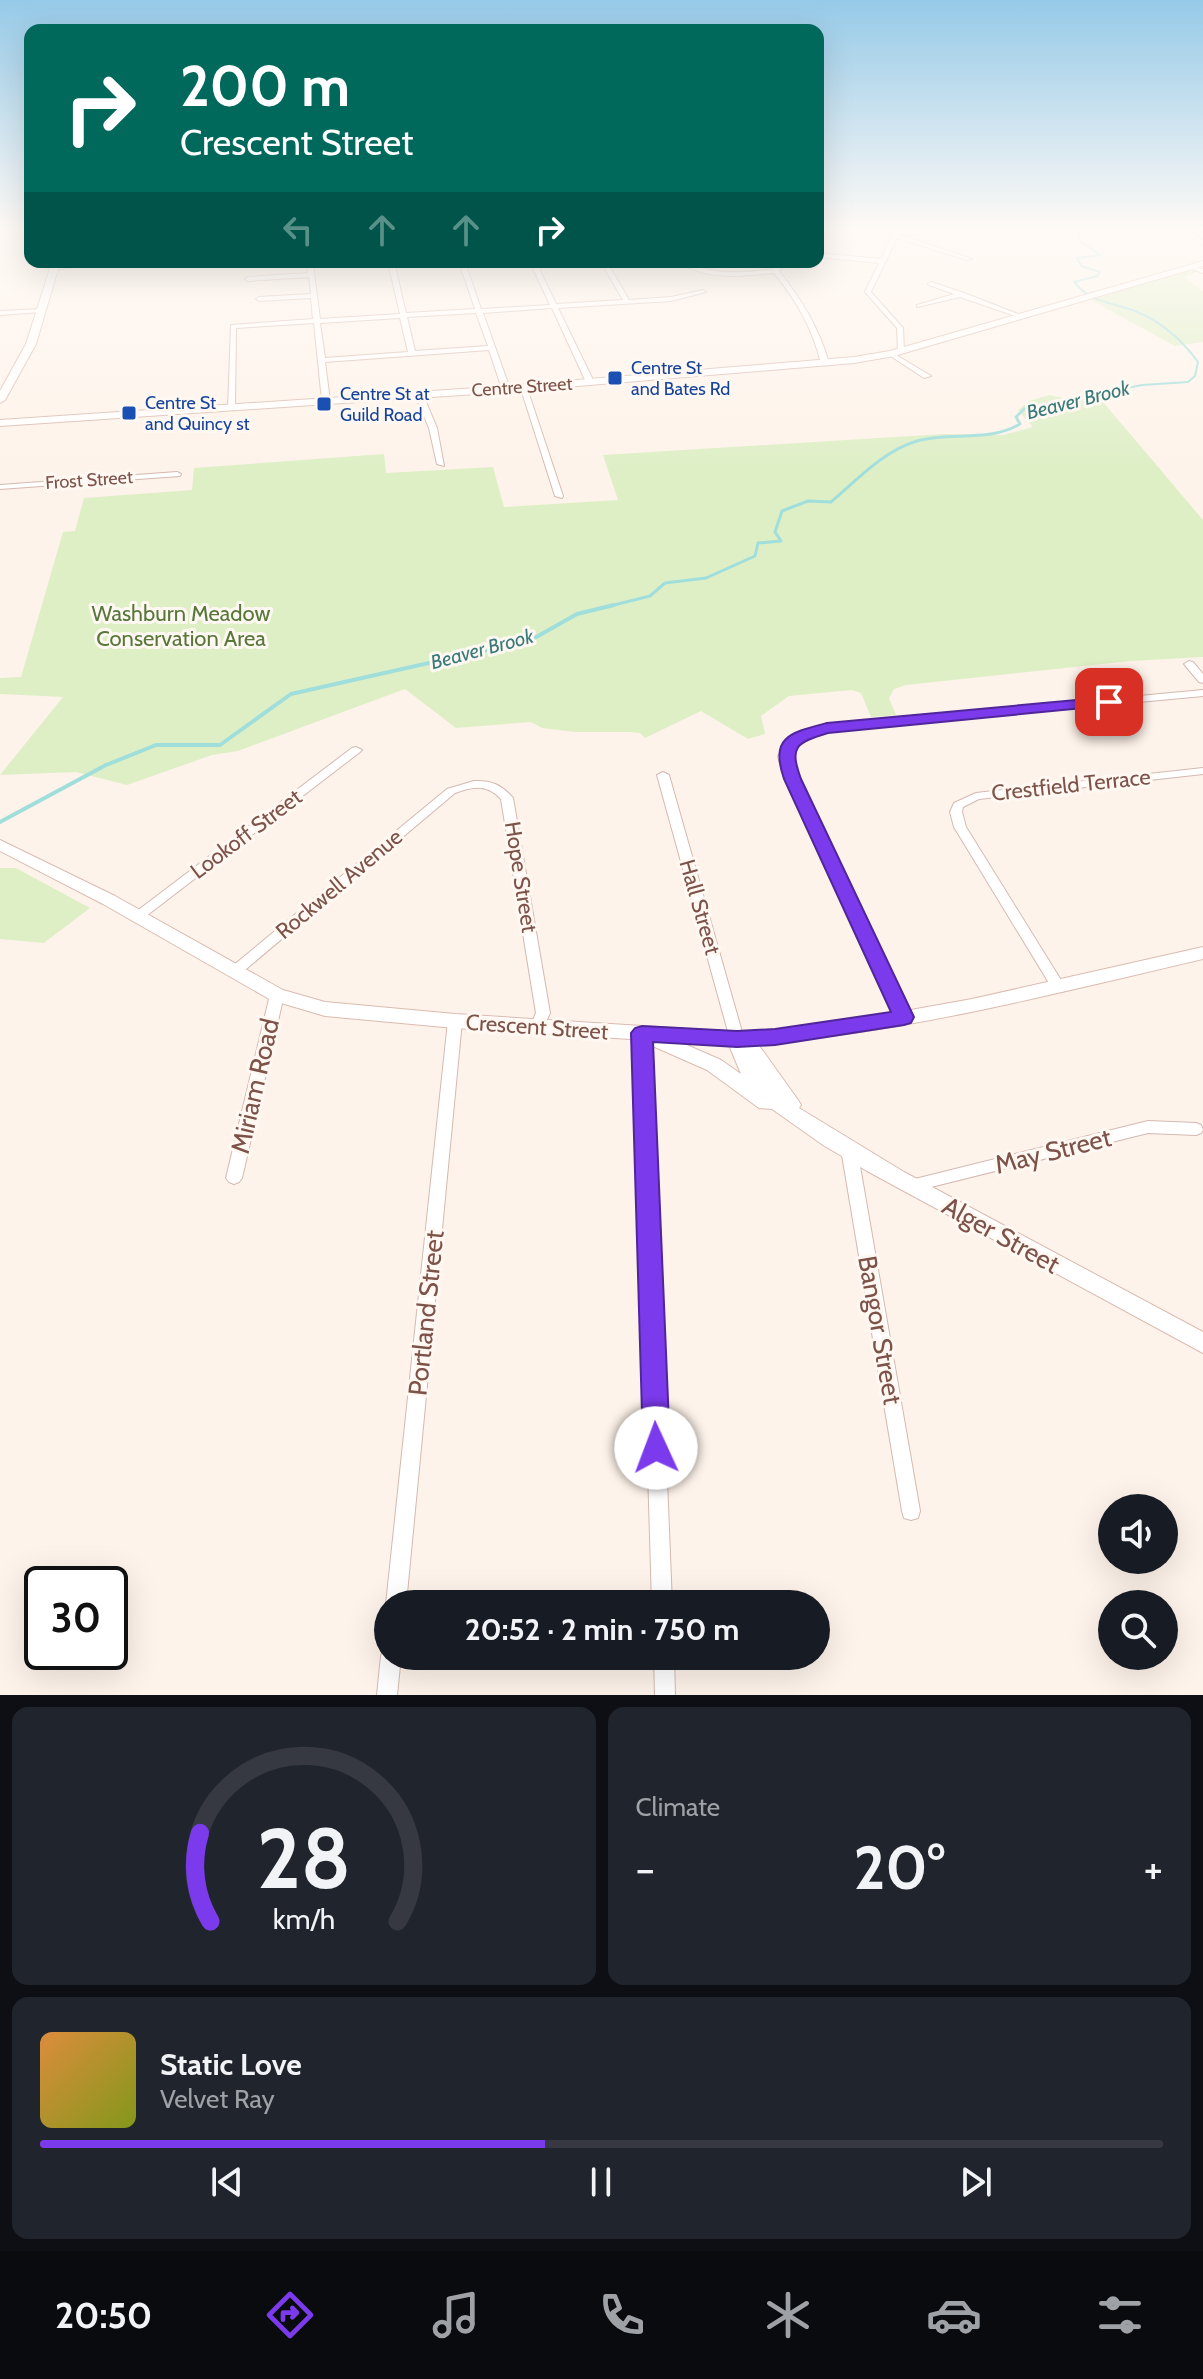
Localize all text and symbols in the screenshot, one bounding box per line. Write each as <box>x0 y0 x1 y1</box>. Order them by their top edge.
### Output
text: 200 m <box>180 52 350 120</box>
icon: right <box>48 56 152 160</box>
text: Crescent Street <box>180 120 413 164</box>
icon: left <box>276 208 320 252</box>
icon: ahead <box>360 208 404 252</box>
icon: ahead <box>444 208 488 252</box>
icon: right <box>528 208 572 252</box>
place label: Centre St and Bates Rd <box>631 357 730 400</box>
marker: Centre St and Bates Rd <box>606 369 624 387</box>
street label: Centre Street <box>471 373 573 401</box>
water label: Beaver Brook <box>1024 375 1133 424</box>
place label: Centre St at Guild Road <box>340 383 430 426</box>
place label: Centre St and Quincy st <box>145 392 250 435</box>
marker: Centre St at Guild Road <box>315 395 333 413</box>
marker: Centre St and Quincy st <box>120 404 138 422</box>
street label: Frost Street <box>44 466 134 494</box>
park label: Washburn Meadow Conservation Area <box>91 600 271 652</box>
water label: Beaver Brook <box>428 623 537 674</box>
pin <box>1075 668 1143 736</box>
icon: arrive <box>1087 680 1131 724</box>
street label: Crestfield Terrace <box>990 763 1152 807</box>
street label: Lookoff Street <box>185 783 307 885</box>
street label: Hope Street <box>499 819 543 935</box>
street label: Rockwell Avenue <box>270 823 408 945</box>
street label: Hall Street <box>674 856 727 958</box>
street label: Crescent Street <box>465 1009 610 1045</box>
street label: Miriam Road <box>224 1015 286 1157</box>
street label: May Street <box>992 1121 1115 1181</box>
street label: Alger Street <box>937 1190 1065 1280</box>
street label: Portland Street <box>401 1229 451 1397</box>
street label: Bangor Street <box>851 1253 909 1407</box>
position arrow <box>614 1406 698 1490</box>
map controls <box>1098 1494 1178 1670</box>
button: sound <box>1098 1494 1178 1574</box>
speed limit sign: 30 <box>24 1566 128 1670</box>
button: search <box>1098 1590 1178 1670</box>
text: 20:52 · 2 min · 750 m <box>465 1611 739 1648</box>
text: Climate <box>636 1791 720 1823</box>
text: 28 <box>257 1808 351 1909</box>
text: 20° <box>854 1831 945 1904</box>
text: − <box>636 1842 655 1895</box>
text: + <box>1144 1842 1163 1895</box>
text: km/h <box>272 1901 335 1936</box>
text: Static Love <box>160 2046 302 2083</box>
text: Velvet Ray <box>160 2083 275 2115</box>
icon: previous <box>205 2160 249 2204</box>
icon: pause <box>579 2160 623 2204</box>
icon: next <box>954 2160 998 2204</box>
icon: directions <box>262 2287 318 2343</box>
icon: music <box>428 2287 484 2343</box>
icon: phone <box>594 2287 650 2343</box>
icon: climate <box>760 2287 816 2343</box>
icon: car <box>926 2287 982 2343</box>
icon: filters <box>1092 2287 1148 2343</box>
text: 20:50 <box>55 2293 152 2337</box>

